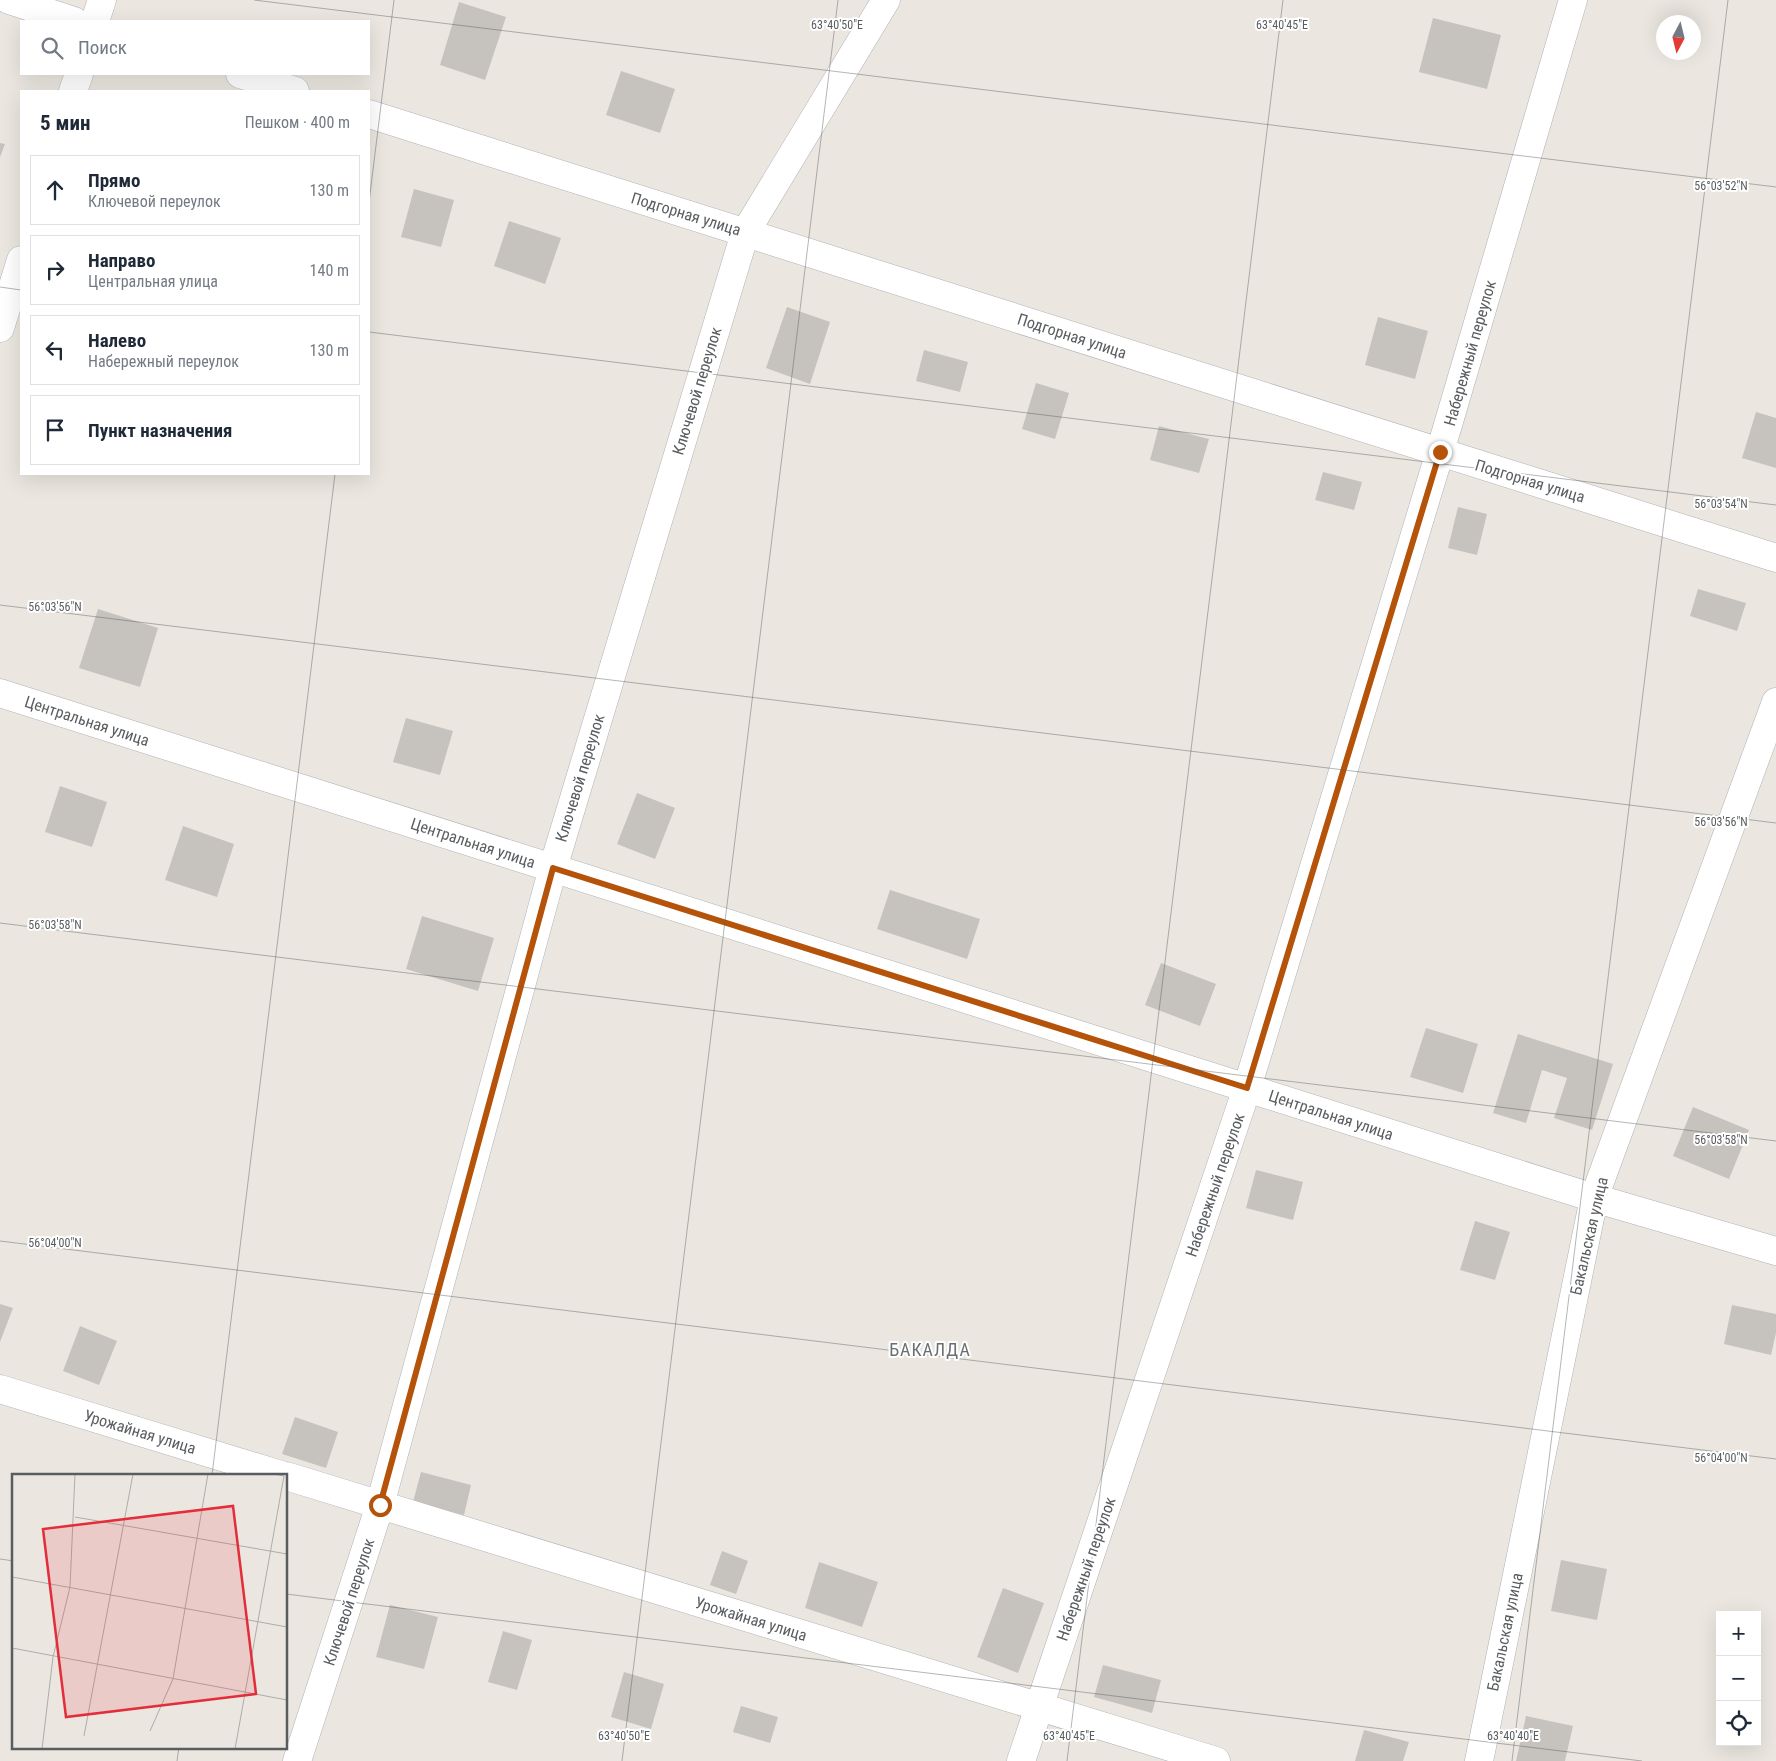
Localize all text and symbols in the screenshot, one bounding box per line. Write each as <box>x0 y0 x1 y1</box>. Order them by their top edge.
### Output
north arrow <box>1656 15 1701 60</box>
text: 63°40'50"E <box>811 18 863 32</box>
text: 63°40'45"E <box>1256 18 1308 32</box>
search box <box>20 20 370 75</box>
icon: search <box>38 34 66 62</box>
text: Поиск <box>78 36 127 59</box>
text: 5 мин <box>40 111 90 135</box>
text: Пешком · 400 m <box>245 113 350 132</box>
text: Прямо <box>88 169 141 192</box>
icon: ahead <box>41 176 69 204</box>
text: 56°03'52"N <box>1694 179 1748 193</box>
text: 130 m <box>310 181 349 200</box>
street label: Подгорная улица <box>629 188 743 240</box>
text: Ключевой переулок <box>88 192 221 211</box>
text: Направо <box>88 249 155 272</box>
icon: right <box>41 256 69 284</box>
text: 140 m <box>310 261 349 280</box>
text: Центральная улица <box>88 272 218 291</box>
street label: Набережный переулок <box>1440 278 1500 428</box>
street label: Подгорная улица <box>1015 309 1129 363</box>
street label: Ключевой переулок <box>669 324 726 457</box>
text: Налево <box>88 329 146 352</box>
icon: left <box>41 336 69 364</box>
text: 130 m <box>310 341 349 360</box>
text: Набережный переулок <box>88 352 239 371</box>
icon: arrive <box>41 416 69 444</box>
text: Пункт назначения <box>88 419 232 442</box>
route end <box>1429 441 1452 464</box>
street label: Подгорная улица <box>1473 455 1587 507</box>
text: 56°03'54"N <box>1694 497 1748 511</box>
text: 56°03'56"N <box>28 600 82 614</box>
street label: Центральная улица <box>22 692 152 750</box>
street label: Ключевой переулок <box>552 711 609 844</box>
street label: Центральная улица <box>408 814 538 872</box>
text: 56°03'56"N <box>1694 815 1748 829</box>
text: 56°03'58"N <box>28 918 82 932</box>
street label: Центральная улица <box>1266 1086 1396 1144</box>
street label: Набережный переулок <box>1181 1110 1249 1259</box>
text: 56°03'58"N <box>1694 1133 1748 1147</box>
street label: Бакальская улица <box>1566 1175 1612 1297</box>
text: 56°04'00"N <box>28 1236 82 1250</box>
district label: БАКАЛДА <box>889 1339 971 1360</box>
street label: Урожайная улица <box>82 1406 198 1458</box>
text: 56°04'00"N <box>1694 1451 1748 1465</box>
inset map <box>12 1474 288 1748</box>
route start <box>369 1494 392 1517</box>
street label: Набережный переулок <box>1052 1494 1120 1643</box>
street label: Ключевой переулок <box>319 1536 379 1668</box>
street label: Бакальская улица <box>1483 1571 1527 1693</box>
street label: Урожайная улица <box>693 1593 809 1645</box>
map controls <box>1716 1611 1761 1746</box>
button: + <box>1716 1611 1761 1656</box>
button: − <box>1716 1656 1761 1701</box>
button: locate <box>1716 1701 1761 1746</box>
text: 63°40'50"E <box>598 1729 650 1743</box>
text: 63°40'45"E <box>1043 1729 1095 1743</box>
text: 63°40'40"E <box>1487 1729 1539 1743</box>

